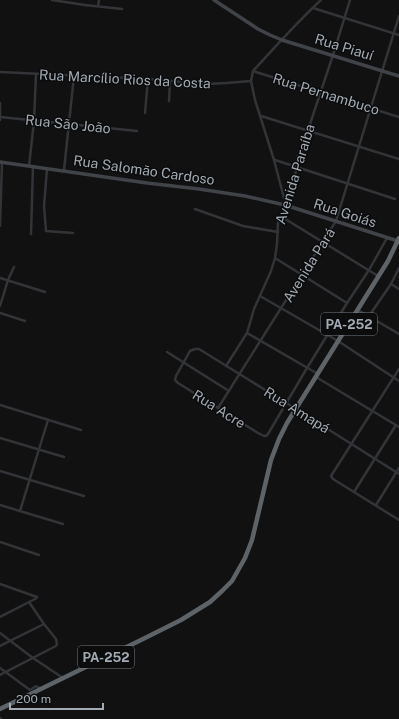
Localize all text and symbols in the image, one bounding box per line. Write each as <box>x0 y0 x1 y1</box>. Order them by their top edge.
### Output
street label: Rua Piauí <box>313 31 376 64</box>
street label: Rua Marcílio Rios da Costa <box>39 67 211 91</box>
street label: Rua Pernambuco <box>271 70 381 118</box>
street label: Rua São João <box>24 112 112 136</box>
street label: Avenida Paraíba <box>272 122 318 226</box>
street label: Rua Salomão Cardoso <box>72 152 216 188</box>
street label: Rua Goiás <box>312 195 378 231</box>
street label: Avenida Pará <box>280 225 338 305</box>
road number: PA-252 <box>321 313 377 335</box>
street label: Rua Amapá <box>261 384 333 436</box>
street label: Rua Acre <box>190 387 248 432</box>
road number: PA-252 <box>78 646 134 668</box>
scale bar <box>10 685 103 711</box>
text: 200 m <box>16 692 51 706</box>

